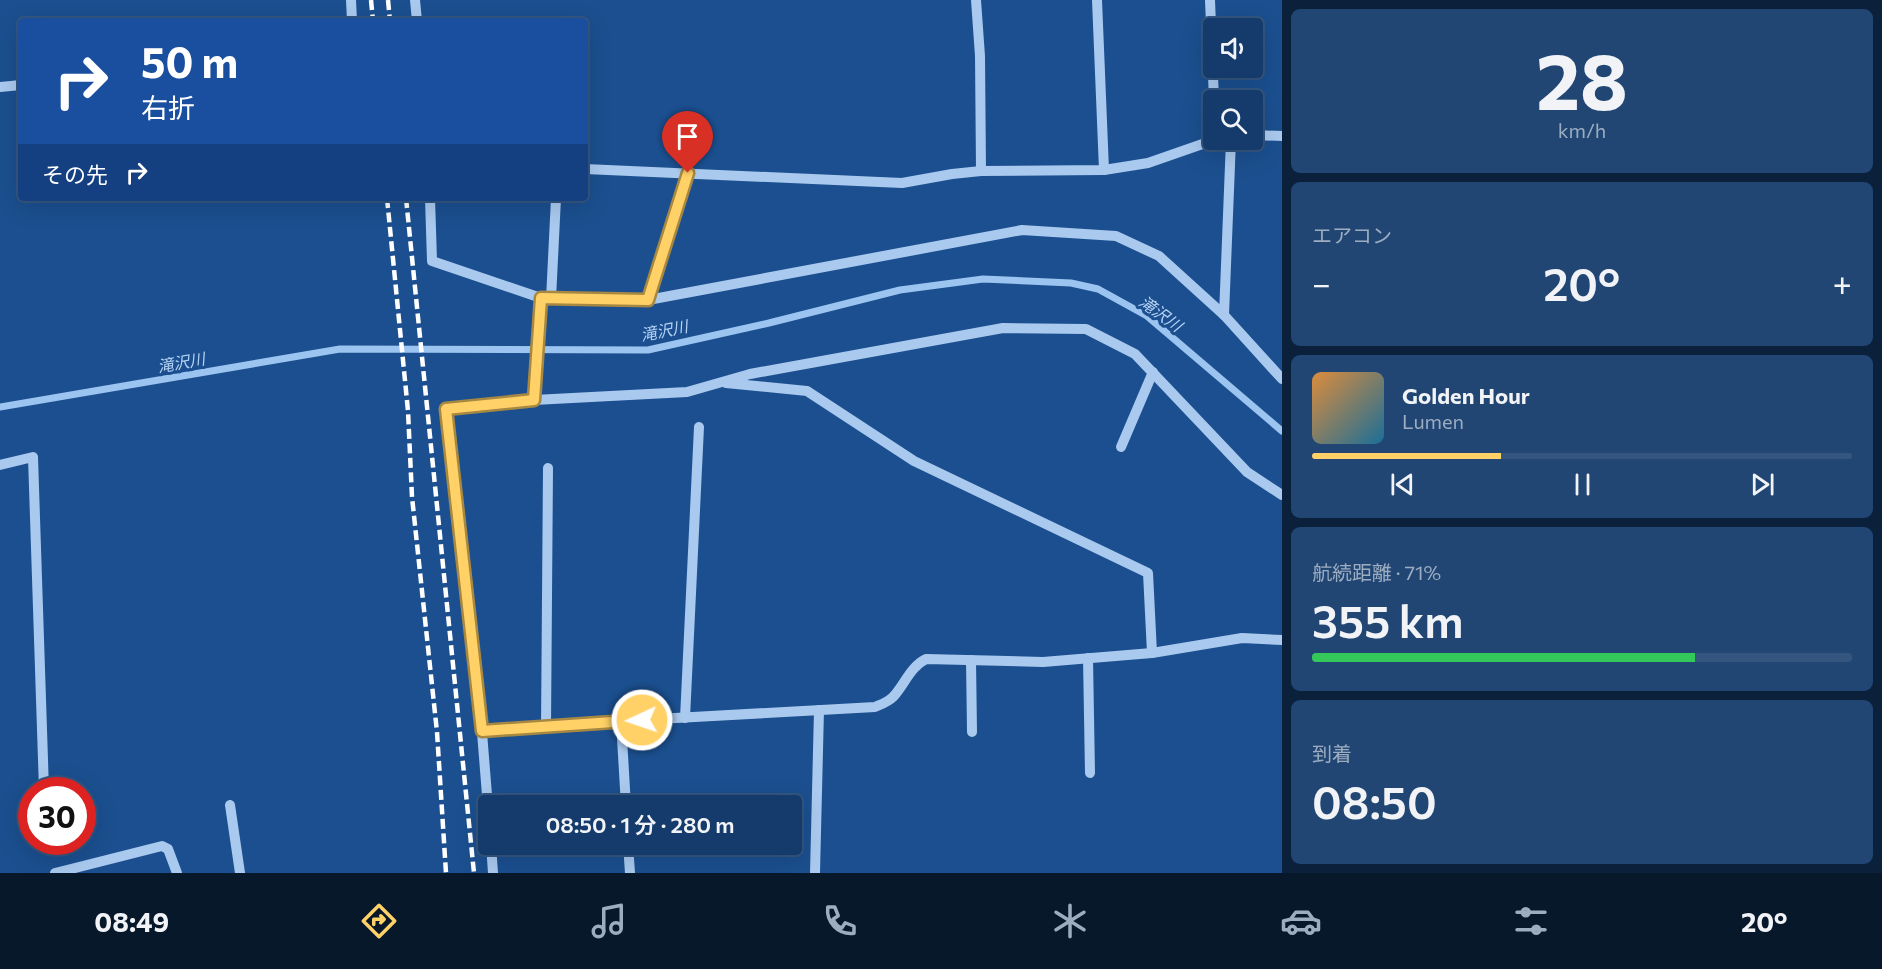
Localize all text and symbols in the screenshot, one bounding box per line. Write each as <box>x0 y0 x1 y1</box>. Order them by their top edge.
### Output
map controls <box>1203 18 1263 150</box>
button: sound <box>1203 18 1263 78</box>
text: 28 <box>1536 31 1628 126</box>
text: 50 m <box>141 35 238 87</box>
icon: right <box>42 42 120 120</box>
button: search <box>1203 90 1263 150</box>
text: 右折 <box>141 91 195 124</box>
pin <box>662 111 713 173</box>
text: km/h <box>1558 118 1606 142</box>
icon: arrive <box>671 120 704 153</box>
icon: right <box>120 156 153 189</box>
text: その先 <box>42 161 108 188</box>
text: エアコン <box>1312 223 1392 247</box>
text: 20° <box>1543 255 1620 310</box>
text: − <box>1312 262 1331 303</box>
text: + <box>1833 262 1852 303</box>
water label: 滝沢川 <box>1136 291 1188 336</box>
water label: 滝沢川 <box>639 316 691 344</box>
water label: 滝沢川 <box>156 348 208 376</box>
text: Golden Hour <box>1402 382 1530 409</box>
text: Lumen <box>1402 409 1464 433</box>
icon: previous <box>1386 468 1419 501</box>
icon: pause <box>1566 468 1599 501</box>
icon: next <box>1746 468 1779 501</box>
text: 航続距離 · 71% <box>1312 560 1441 584</box>
text: 355 km <box>1312 592 1463 647</box>
position arrow <box>610 688 674 752</box>
text: 到着 <box>1312 741 1352 765</box>
text: 08:50 <box>1312 773 1437 828</box>
speed limit sign: 30 <box>18 777 96 855</box>
text: 08:50 · 1 分 · 280 m <box>546 811 734 838</box>
icon: directions <box>358 900 400 942</box>
icon: music <box>588 900 630 942</box>
icon: phone <box>819 900 861 942</box>
icon: climate <box>1049 900 1091 942</box>
icon: car <box>1280 900 1322 942</box>
icon: filters <box>1510 900 1552 942</box>
text: 08:49 <box>94 905 169 938</box>
text: 20° <box>1741 905 1788 938</box>

